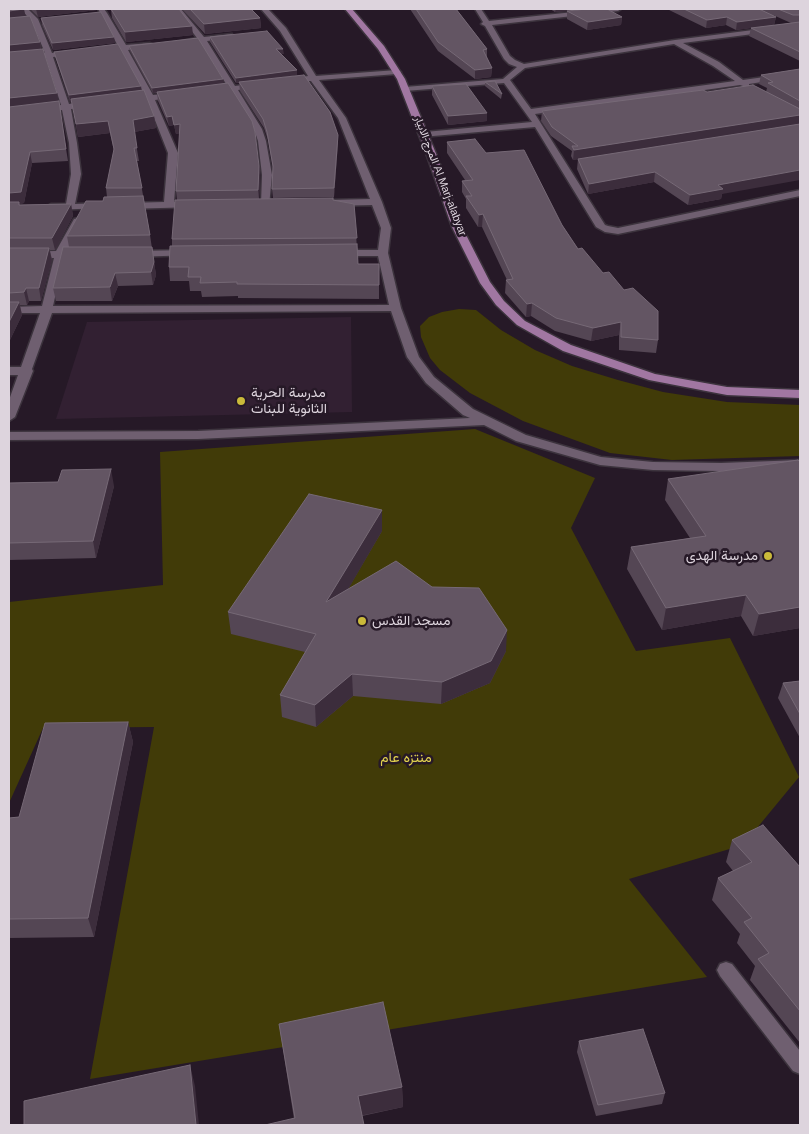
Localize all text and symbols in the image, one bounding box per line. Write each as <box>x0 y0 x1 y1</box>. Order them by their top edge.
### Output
street label: المرج-الابيار Al Marj-alabyar <box>411 114 469 238</box>
place label: مدرسة الحرية الثانوية للبنات <box>251 385 327 418</box>
marker: مدرسة الحرية الثانوية للبنات <box>235 395 247 407</box>
place label: مدرسة الهدى <box>686 548 758 564</box>
marker: مدرسة الهدى <box>762 550 774 562</box>
place label: مسجد القدس <box>372 613 450 629</box>
marker: مسجد القدس <box>356 615 368 627</box>
park label: منتزه عام <box>380 750 432 766</box>

